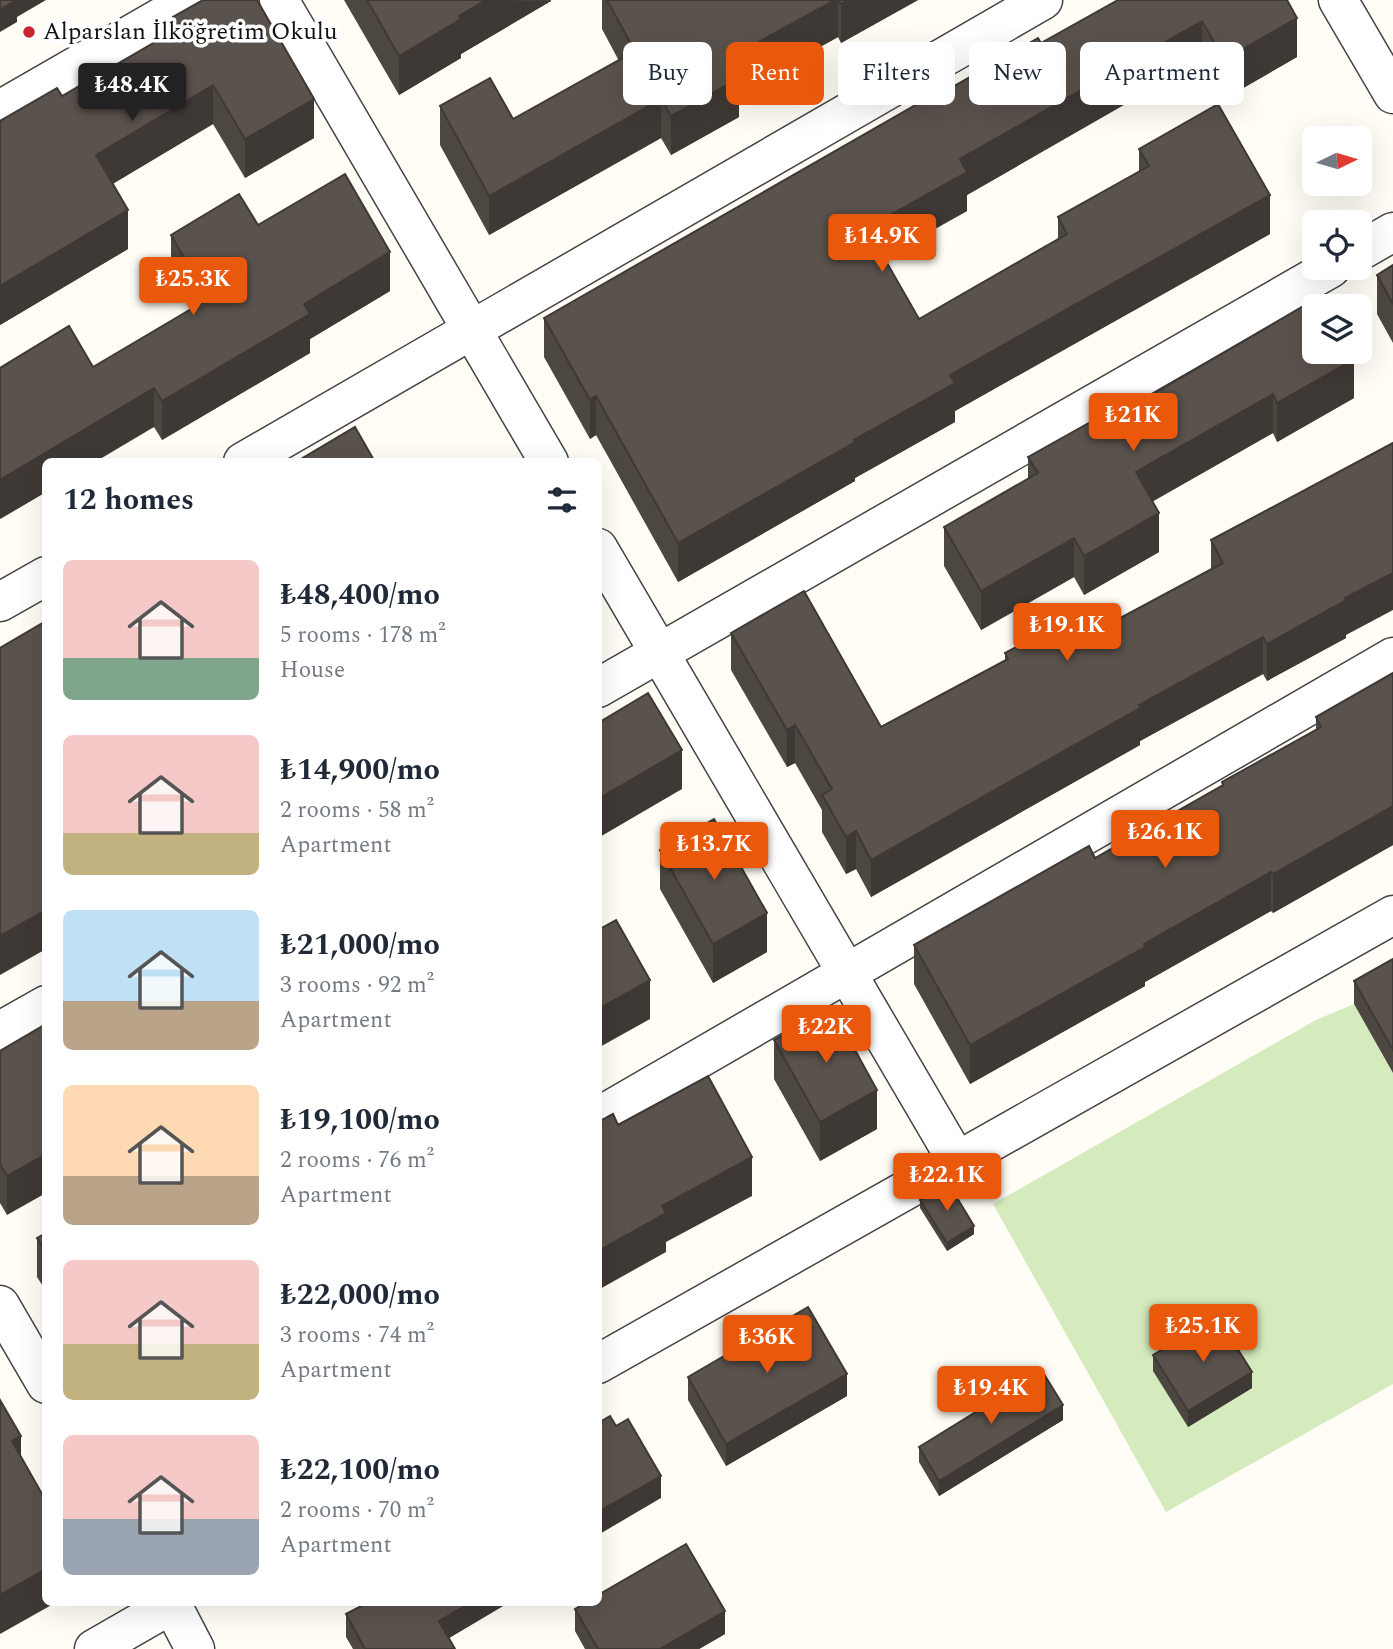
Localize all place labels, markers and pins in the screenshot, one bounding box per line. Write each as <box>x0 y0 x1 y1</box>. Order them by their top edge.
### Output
place label: Alparslan İlköğretim Okulu <box>43 14 337 50</box>
marker: Alparslan İlköğretim Okulu <box>21 24 37 40</box>
pin: ₺48.4K <box>75 64 189 123</box>
pin: ₺14.9K <box>825 215 939 274</box>
pin: ₺25.3K <box>136 258 250 317</box>
pin: ₺21K <box>1092 393 1174 453</box>
pin: ₺19.1K <box>1010 604 1124 663</box>
pin: ₺26.1K <box>1108 810 1222 870</box>
pin: ₺13.7K <box>657 822 771 882</box>
pin: ₺22K <box>785 1006 867 1065</box>
pin: ₺22.1K <box>890 1154 1004 1213</box>
pin: ₺25.1K <box>1146 1304 1260 1364</box>
pin: ₺36K <box>726 1316 808 1375</box>
pin: ₺19.4K <box>934 1366 1048 1426</box>

